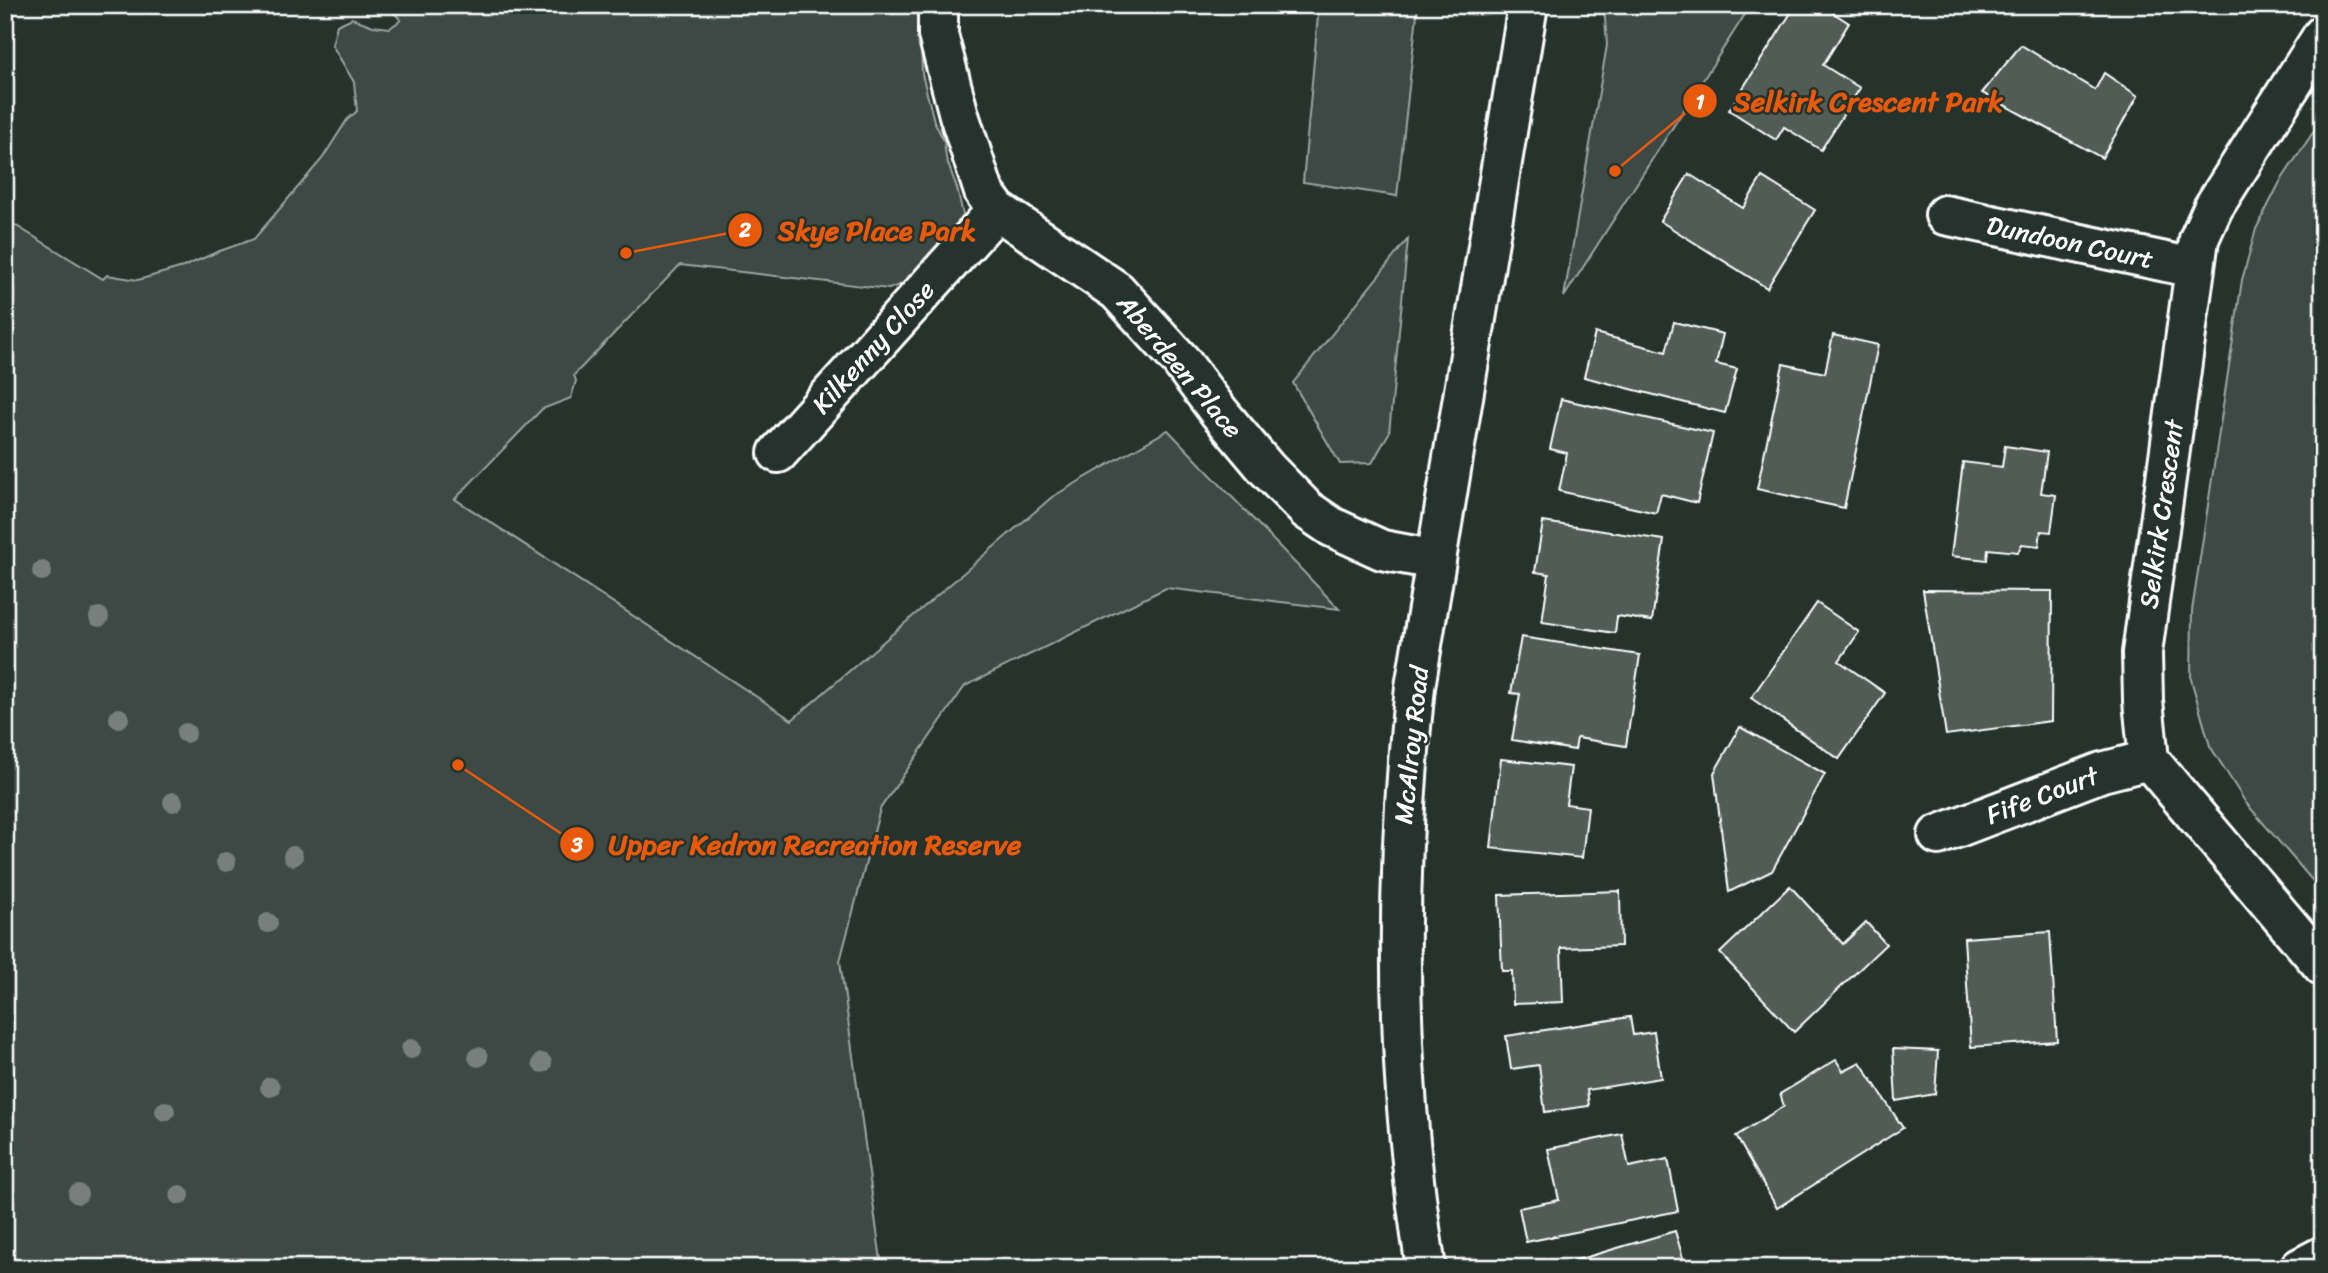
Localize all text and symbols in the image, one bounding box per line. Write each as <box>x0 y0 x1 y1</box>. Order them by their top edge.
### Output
callout: Selkirk Crescent Park <box>1683 77 2018 126</box>
text: Selkirk Crescent Park <box>1732 77 2004 126</box>
text: 1 <box>1695 83 1705 121</box>
street label: Dundoon Court <box>1982 202 2158 282</box>
callout: Skye Place Park <box>727 206 991 255</box>
text: Skye Place Park <box>777 206 976 255</box>
text: 2 <box>738 211 751 249</box>
street label: Kilkenny Close <box>800 269 946 425</box>
street label: Aberdeen Place <box>1104 282 1255 449</box>
street label: Selkirk Crescent <box>2125 415 2197 611</box>
street label: McAlroy Road <box>1380 661 1442 826</box>
street label: Fife Court <box>1979 752 2106 837</box>
callout: Upper Kedron Recreation Reserve <box>560 820 1036 869</box>
text: Upper Kedron Recreation Reserve <box>609 820 1022 869</box>
text: 3 <box>570 826 583 864</box>

